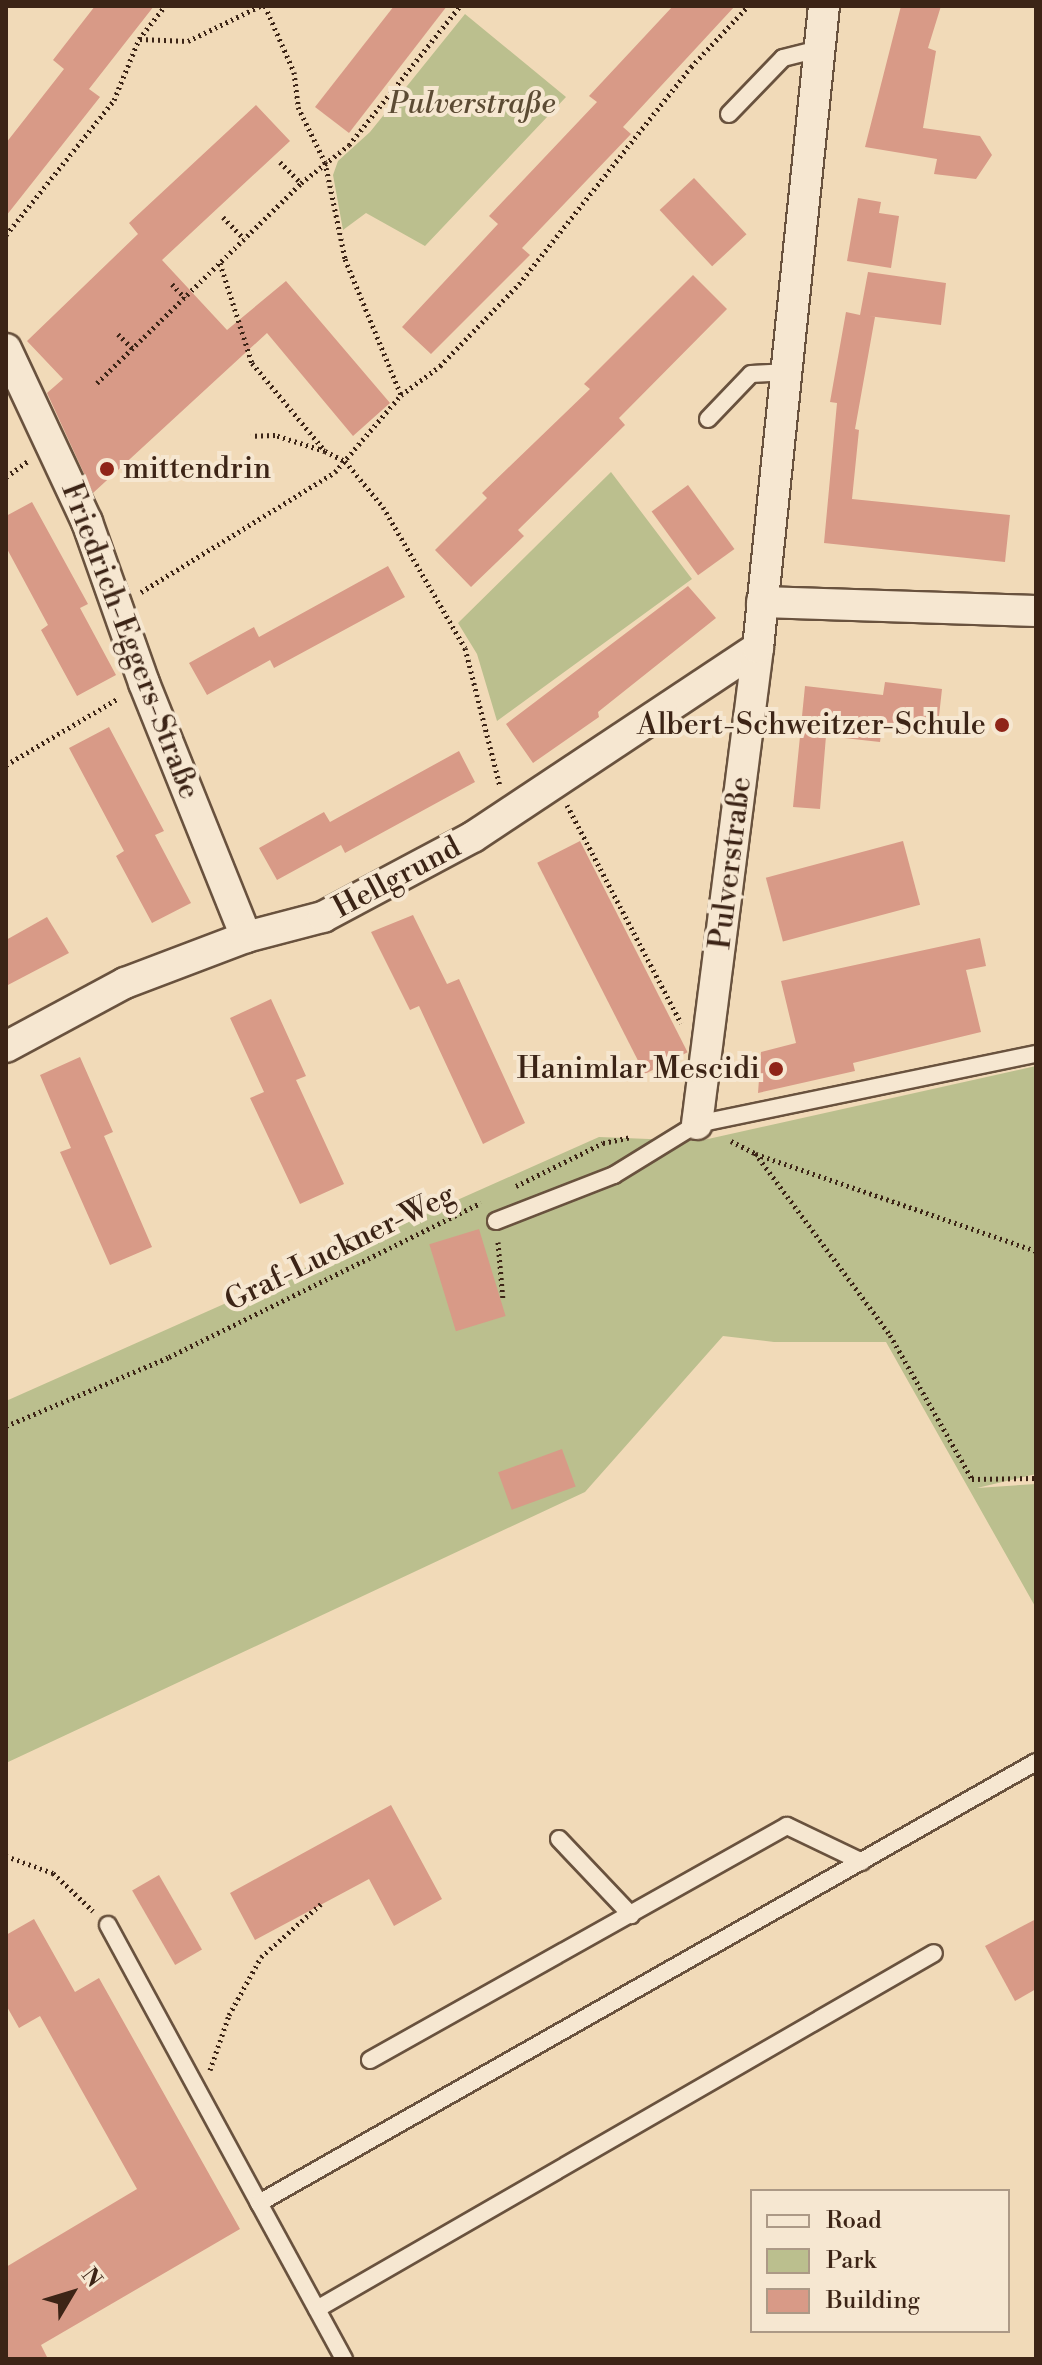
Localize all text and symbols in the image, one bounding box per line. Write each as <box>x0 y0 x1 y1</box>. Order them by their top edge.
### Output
park label: Pulverstraße <box>389 86 555 122</box>
place label: mittendrin <box>123 451 271 487</box>
marker: mittendrin <box>98 460 116 478</box>
street label: Friedrich-Eggers-Straße <box>53 478 207 804</box>
place label: Albert-Schweitzer-Schule <box>637 707 986 743</box>
marker: Albert-Schweitzer-Schule <box>993 716 1011 734</box>
street label: Pulverstraße <box>703 775 759 951</box>
street label: Hellgrund <box>327 829 467 927</box>
place label: Hanimlar Mescidi <box>517 1051 760 1087</box>
marker: Hanimlar Mescidi <box>767 1060 785 1078</box>
street label: Graf-Luckner-Weg <box>219 1177 461 1319</box>
legend <box>750 2189 1010 2333</box>
text: Road <box>826 2206 882 2236</box>
text: Park <box>826 2246 876 2276</box>
north arrow <box>32 2253 112 2333</box>
text: N <box>75 2263 107 2293</box>
text: Building <box>826 2286 920 2316</box>

